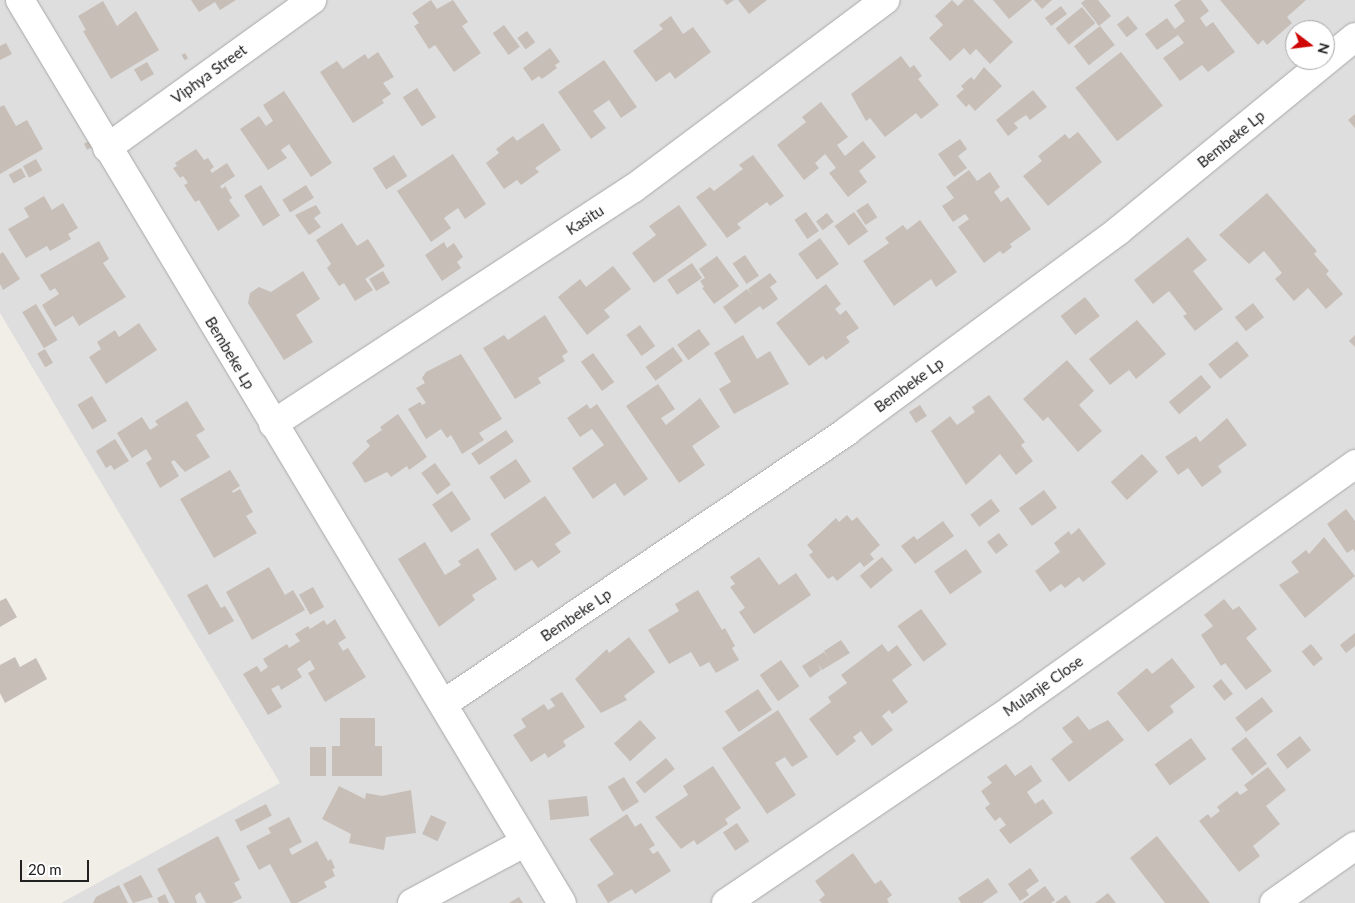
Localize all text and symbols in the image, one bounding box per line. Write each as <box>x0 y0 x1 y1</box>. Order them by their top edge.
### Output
north arrow <box>1285 20 1335 70</box>
street label: Viphya Street <box>168 41 250 107</box>
text: N <box>1314 41 1334 56</box>
street label: Bembeke Lp <box>1194 106 1268 172</box>
street label: Kasitu <box>563 201 607 239</box>
street label: Bembeke Lp <box>201 314 259 392</box>
street label: Bembeke Lp <box>871 354 947 416</box>
street label: Bembeke Lp <box>537 585 615 645</box>
street label: Mulanje Close <box>1000 652 1086 720</box>
scale bar <box>22 850 91 882</box>
text: 20 m <box>28 860 62 878</box>

